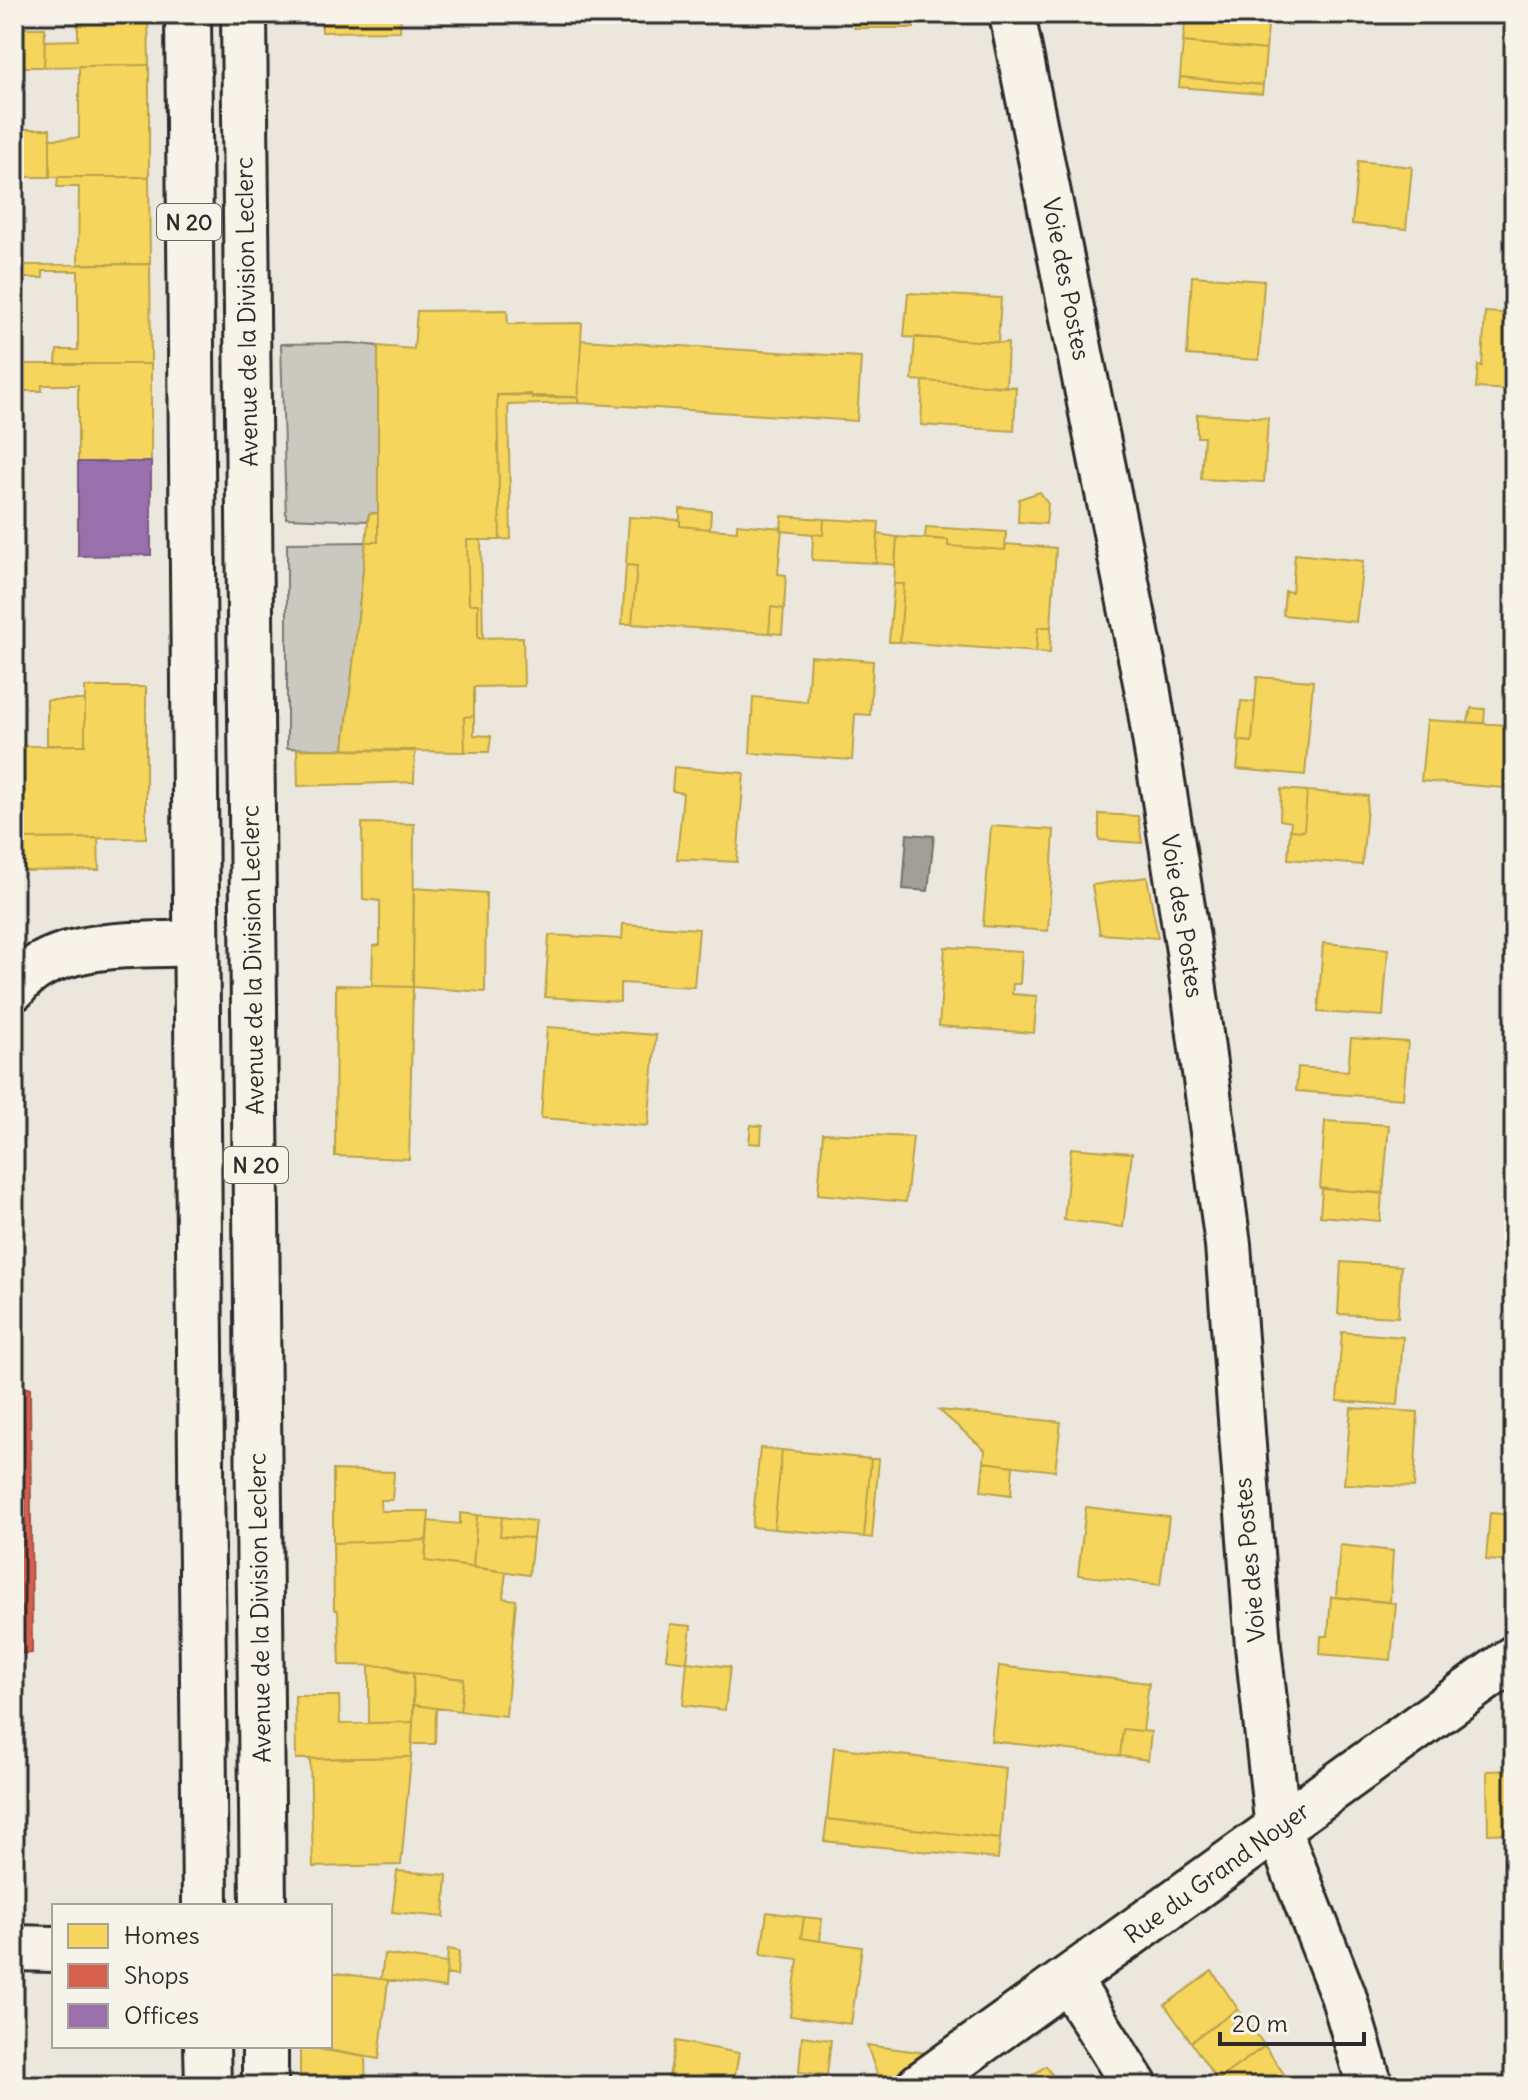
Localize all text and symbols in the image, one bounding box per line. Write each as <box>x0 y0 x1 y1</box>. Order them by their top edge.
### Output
street label: Avenue de la Division Leclerc <box>228 157 264 467</box>
street label: Voie des Postes <box>1037 195 1097 363</box>
road number: N 20 <box>157 204 221 240</box>
street label: Avenue de la Division Leclerc <box>234 805 270 1115</box>
street label: Voie des Postes <box>1155 832 1211 1000</box>
road number: N 20 <box>224 1147 288 1183</box>
street label: Avenue de la Division Leclerc <box>241 1453 277 1763</box>
street label: Voie des Postes <box>1227 1477 1271 1644</box>
street label: Rue du Grand Noyer <box>1118 1795 1315 1950</box>
legend <box>52 1904 332 2048</box>
text: Homes <box>124 1920 200 1950</box>
text: Shops <box>124 1960 189 1990</box>
scale bar <box>1220 1996 1364 2046</box>
text: Offices <box>124 2000 199 2030</box>
text: 20 m <box>1232 2008 1288 2038</box>

